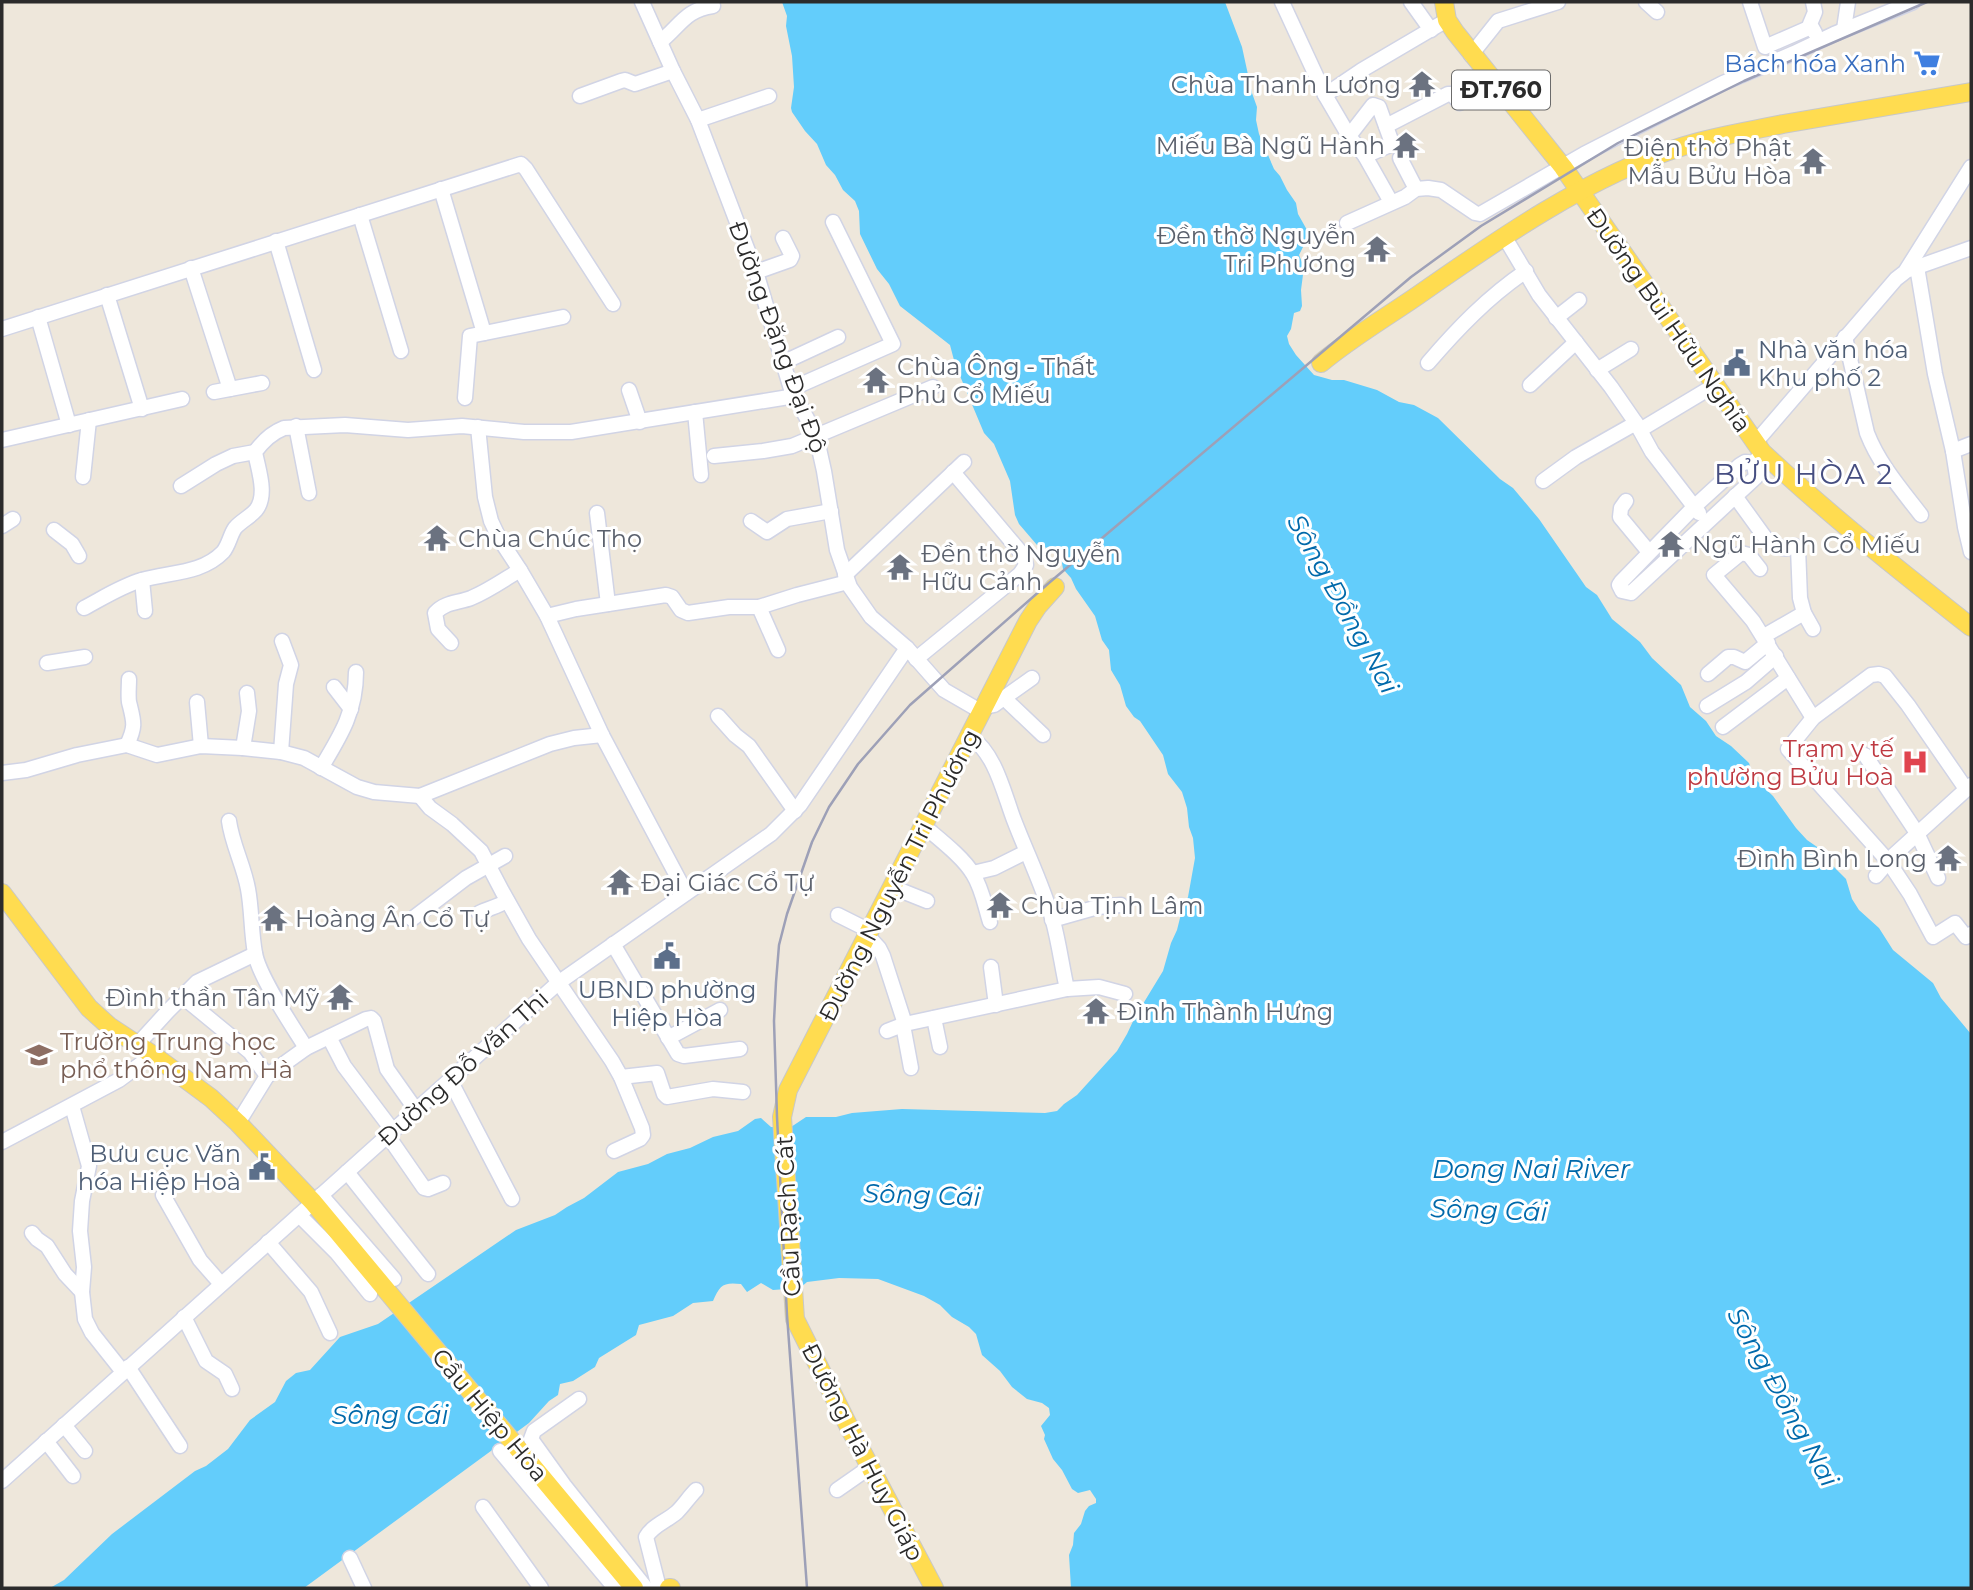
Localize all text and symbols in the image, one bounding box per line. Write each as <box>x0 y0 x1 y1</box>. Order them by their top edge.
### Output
supermarket icon: Bách hóa Xanh <box>1912 48 1942 78</box>
place label: Bách hóa Xanh <box>1724 49 1906 78</box>
temple icon: Chùa Thanh Lương <box>1407 69 1437 99</box>
place label: Chùa Thanh Lương <box>1171 70 1401 99</box>
road number: ĐT.760 <box>1452 71 1550 110</box>
temple icon: Miếu Bà Ngũ Hành <box>1391 130 1421 160</box>
place label: Miếu Bà Ngũ Hành <box>1156 131 1385 160</box>
place label: Điện thờ Phật Mẫu Bửu Hòa <box>1624 133 1792 190</box>
temple icon: Điện thờ Phật Mẫu Bửu Hòa <box>1798 146 1828 176</box>
street label: Đường Bùi Hữu Nghĩa <box>1580 202 1758 438</box>
street label: Đường Đặng Đại Độ <box>723 217 833 457</box>
place label: Đền thờ Nguyễn Tri Phương <box>1156 221 1356 278</box>
temple icon: Đền thờ Nguyễn Tri Phương <box>1362 234 1392 264</box>
place label: Nhà văn hóa Khu phố 2 <box>1758 335 1909 392</box>
public building icon: Nhà văn hóa Khu phố 2 <box>1722 348 1752 378</box>
place label: Chùa Ông - Thất Phủ Cổ Miếu <box>897 352 1096 409</box>
temple icon: Chùa Ông - Thất Phủ Cổ Miếu <box>861 365 891 395</box>
district label: BỬU HÒA 2 <box>1714 457 1894 491</box>
water label: Sông Đồng Nai <box>1280 509 1406 700</box>
temple icon: Chùa Chúc Thọ <box>422 523 452 553</box>
place label: Chùa Chúc Thọ <box>458 524 642 553</box>
temple icon: Ngũ Hành Cổ Miếu <box>1656 529 1686 559</box>
place label: Ngũ Hành Cổ Miếu <box>1692 530 1921 559</box>
place label: Đền thờ Nguyễn Hữu Cảnh <box>921 539 1121 596</box>
temple icon: Đền thờ Nguyễn Hữu Cảnh <box>885 552 915 582</box>
street label: Đường Nguyễn Tri Phương <box>813 724 985 1026</box>
place label: Trạm y tế phường Bửu Hoà <box>1687 734 1894 791</box>
hospital icon: Trạm y tế phường Bửu Hoà <box>1900 747 1930 777</box>
temple icon: Đình Bình Long <box>1933 843 1963 873</box>
place label: Đình Bình Long <box>1737 844 1927 873</box>
temple icon: Đại Giác Cổ Tự <box>605 867 635 897</box>
place label: Đại Giác Cổ Tự <box>641 868 814 897</box>
temple icon: Chùa Tịnh Lâm <box>985 890 1015 920</box>
place label: Chùa Tịnh Lâm <box>1021 891 1204 920</box>
temple icon: Hoàng Ân Cổ Tự <box>259 903 289 933</box>
place label: Hoàng Ân Cổ Tự <box>295 904 490 933</box>
public building icon: UBND phường Hiệp Hòa <box>652 941 682 971</box>
place label: UBND phường Hiệp Hòa <box>578 975 756 1032</box>
temple icon: Đình thần Tân Mỹ <box>325 982 355 1012</box>
place label: Đình thần Tân Mỹ <box>106 983 319 1012</box>
street label: Đường Đỗ Văn Thi <box>372 984 554 1152</box>
temple icon: Đình Thành Hưng <box>1081 996 1111 1026</box>
place label: Đình Thành Hưng <box>1117 997 1333 1026</box>
place label: Trường Trung học phổ thông Nam Hà <box>60 1027 293 1084</box>
school or university icon: Trường Trung học phổ thông Nam Hà <box>24 1040 54 1070</box>
street label: Cầu Rạch Cát <box>769 1134 807 1297</box>
place label: Bưu cục Văn hóa Hiệp Hoà <box>78 1139 241 1196</box>
public building icon: Bưu cục Văn hóa Hiệp Hoà <box>247 1152 277 1182</box>
water label: Dong Nai River <box>1432 1153 1631 1185</box>
water label: Sông Cái <box>863 1177 982 1213</box>
water label: Sông Cái <box>1430 1192 1549 1228</box>
water label: Sông Đồng Nai <box>1720 1302 1846 1493</box>
street label: Đường Hà Huy Giáp <box>796 1339 930 1565</box>
street label: Cầu Hiệp Hòa <box>426 1342 554 1488</box>
water label: Sông Cái <box>331 1399 450 1431</box>

